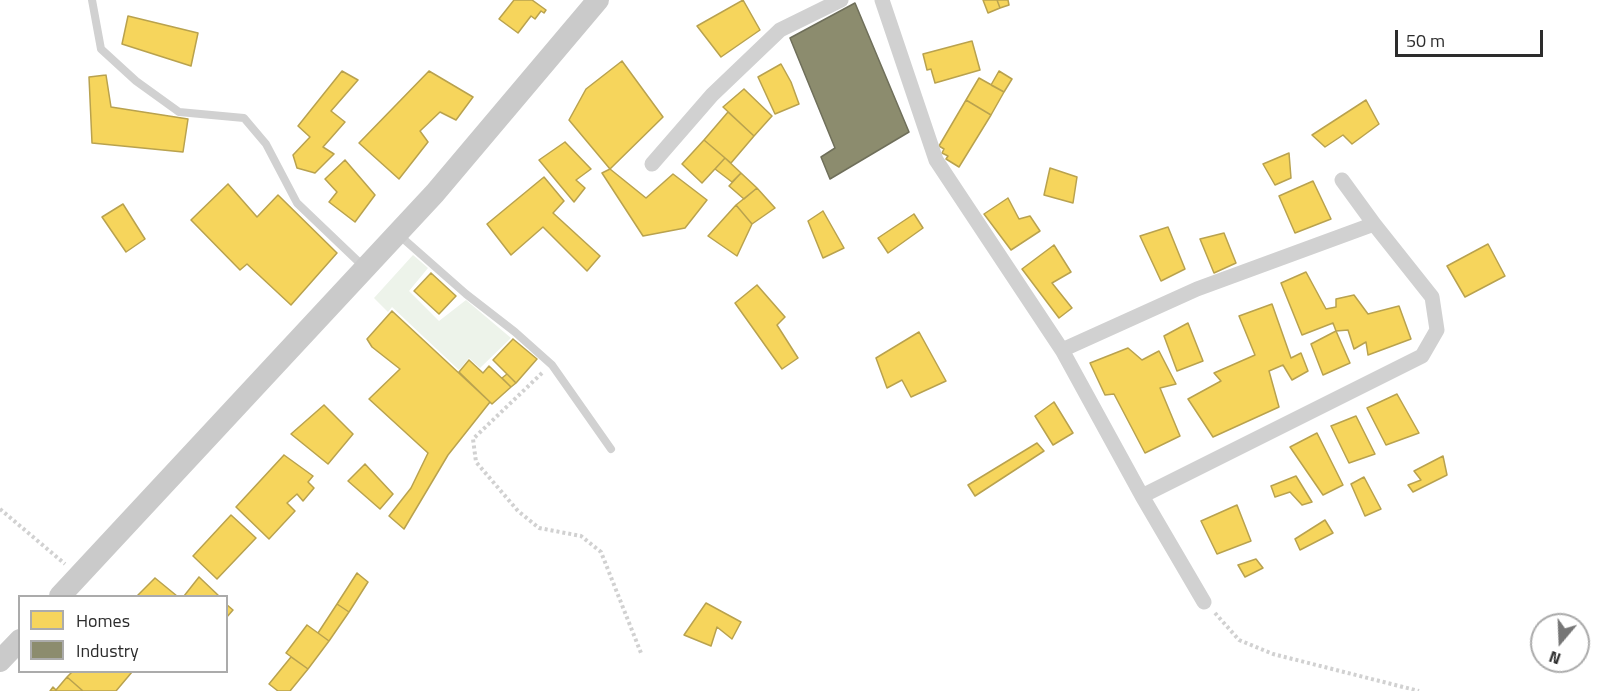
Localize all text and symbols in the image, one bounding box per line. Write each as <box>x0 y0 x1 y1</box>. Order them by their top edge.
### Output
scale bar <box>1398 18 1546 56</box>
text: 50 m <box>1406 27 1445 54</box>
legend <box>18 595 228 673</box>
text: Homes <box>76 607 130 634</box>
north arrow <box>1530 613 1590 673</box>
text: Industry <box>76 637 139 664</box>
text: N <box>1546 645 1564 671</box>

